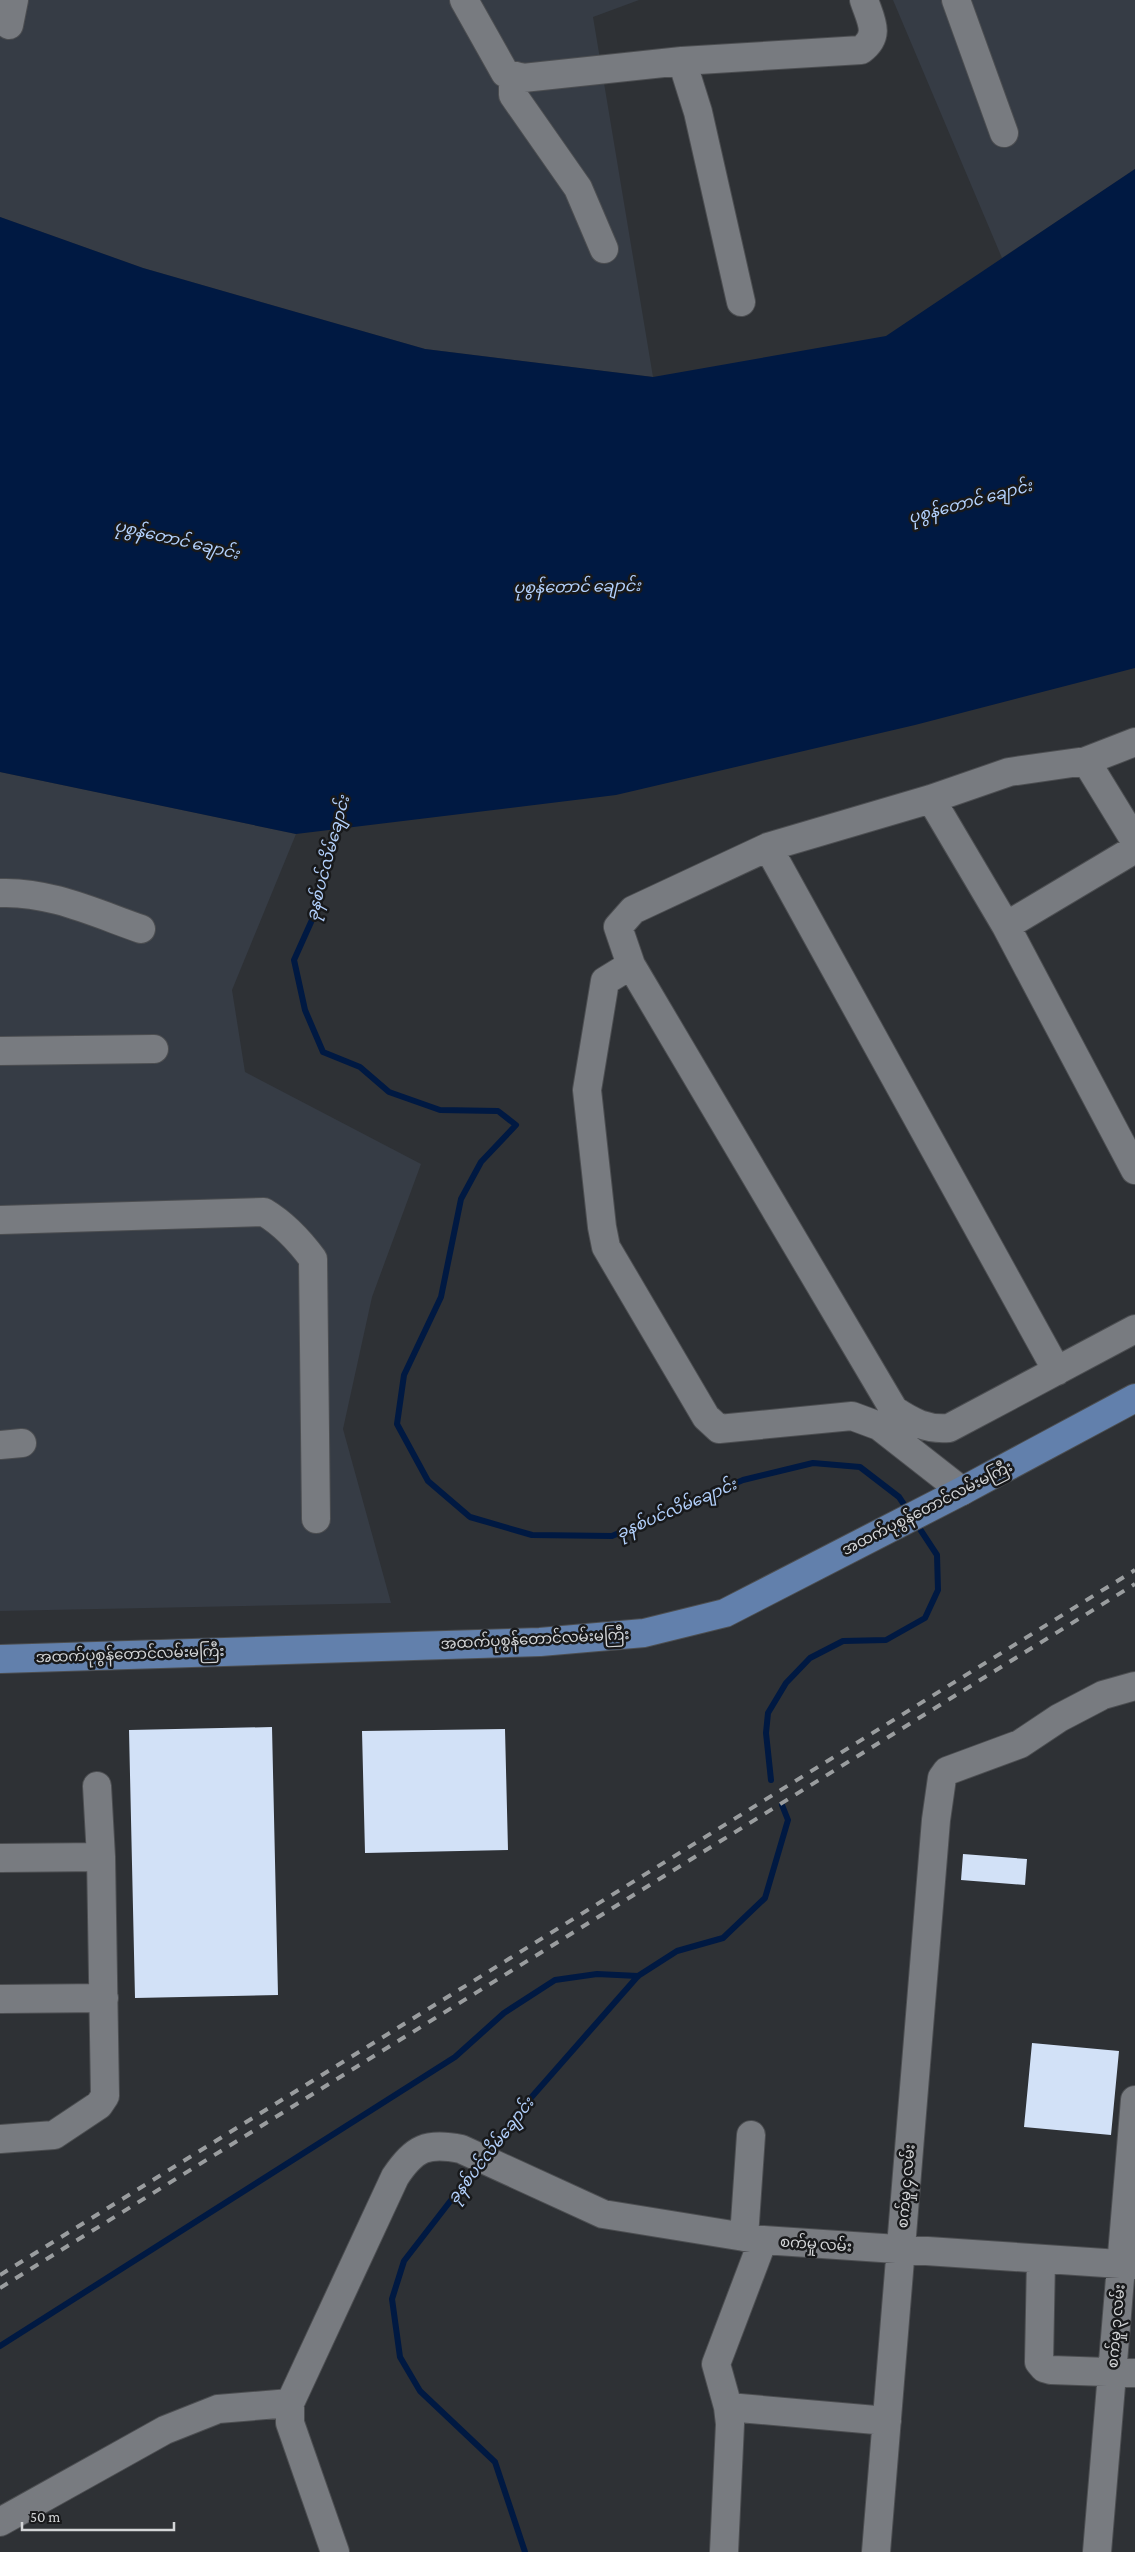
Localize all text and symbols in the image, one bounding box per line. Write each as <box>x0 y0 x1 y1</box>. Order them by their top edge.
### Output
water label: ပုစွန်တောင် ချောင်း <box>906 474 1037 531</box>
water label: ပုစွန်တောင် ချောင်း <box>112 514 243 567</box>
water label: ပုစွန်တောင် ချောင်း <box>513 574 642 601</box>
water label: ခုနစ်ပင်လိမ်ချောင်း <box>300 792 358 924</box>
street label: အထက်ပုစွန်တောင်လမ်းမကြီး <box>838 1456 1017 1562</box>
water label: ခုနစ်ပင်လိမ်ချောင်း <box>612 1472 742 1546</box>
street label: အထက်ပုစွန်တောင်လမ်းမကြီး <box>440 1624 630 1656</box>
street label: အထက်ပုစွန်တောင်လမ်းမကြီး <box>35 1641 225 1669</box>
water label: ခုနစ်ပင်လိမ်ချောင်း <box>442 2091 542 2209</box>
street label: စက်မှု ၄ လမ်း <box>892 2143 922 2229</box>
street label: စက်မှု လမ်း <box>779 2232 853 2258</box>
street label: စက်မှု ၃ လမ်း <box>1102 2283 1132 2369</box>
scale bar <box>22 2500 175 2532</box>
text: 50 m <box>30 2509 60 2525</box>

